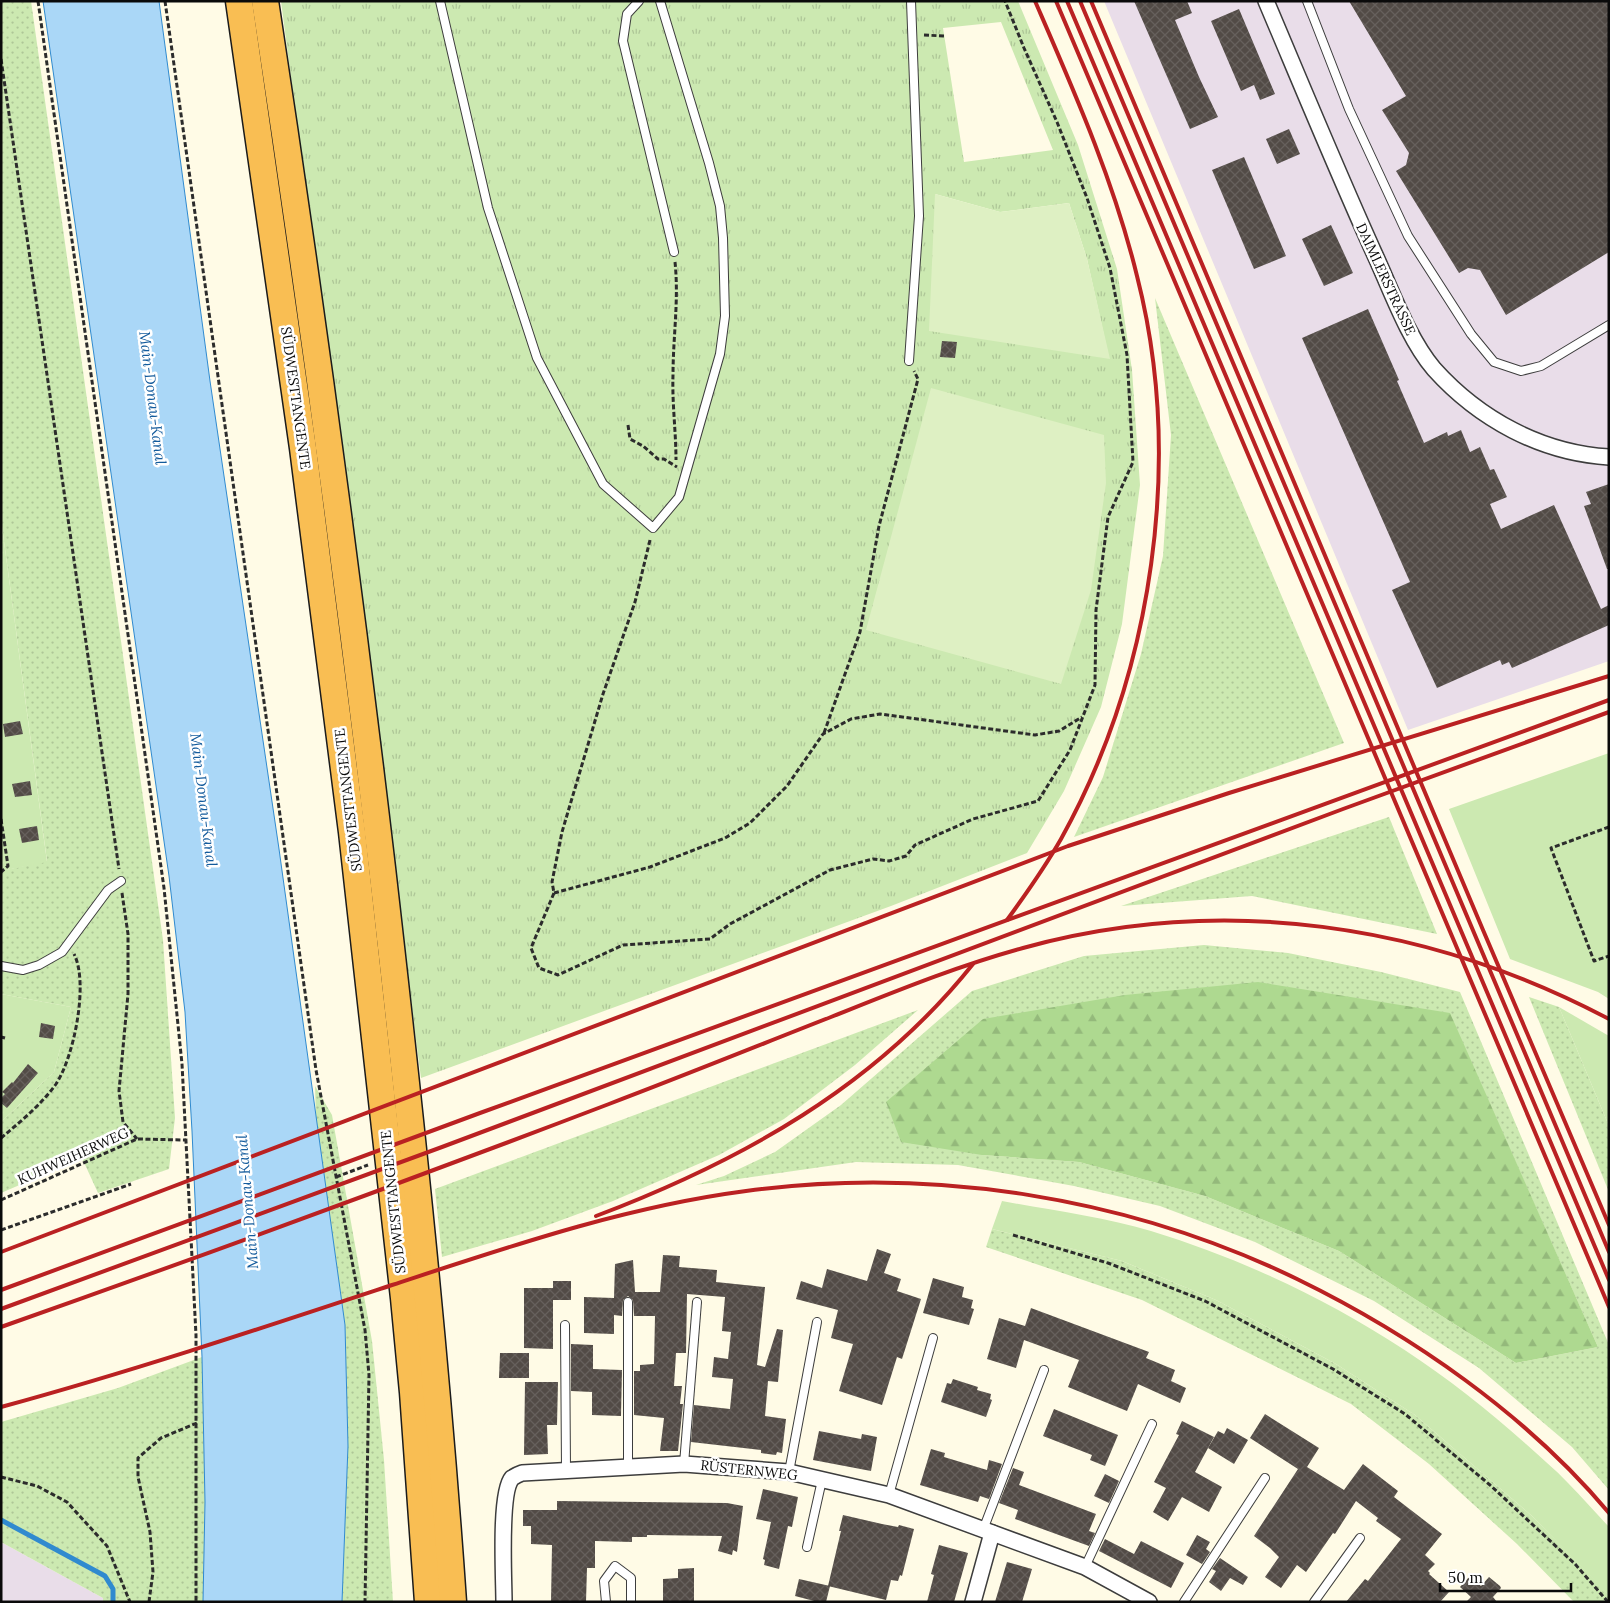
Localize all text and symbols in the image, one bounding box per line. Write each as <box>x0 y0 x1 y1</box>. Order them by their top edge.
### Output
street label: DAIMLERSTRASSE <box>1352 220 1420 338</box>
street label: SÜDWESTTANGENTE <box>277 325 315 471</box>
water label: Main-Donau-Kanal <box>135 330 171 467</box>
street label: SÜDWESTTANGENTE <box>330 727 366 873</box>
water label: Main-Donau-Kanal <box>186 732 222 869</box>
street label: KUHWEIHERWEG <box>15 1123 132 1189</box>
street label: SÜDWESTTANGENTE <box>376 1129 409 1274</box>
water label: Main-Donau-Kanal <box>232 1133 262 1270</box>
street label: RÜSTERNWEG <box>700 1456 799 1484</box>
scale bar <box>1440 1560 1571 1592</box>
text: 50 m <box>1448 1568 1483 1587</box>

